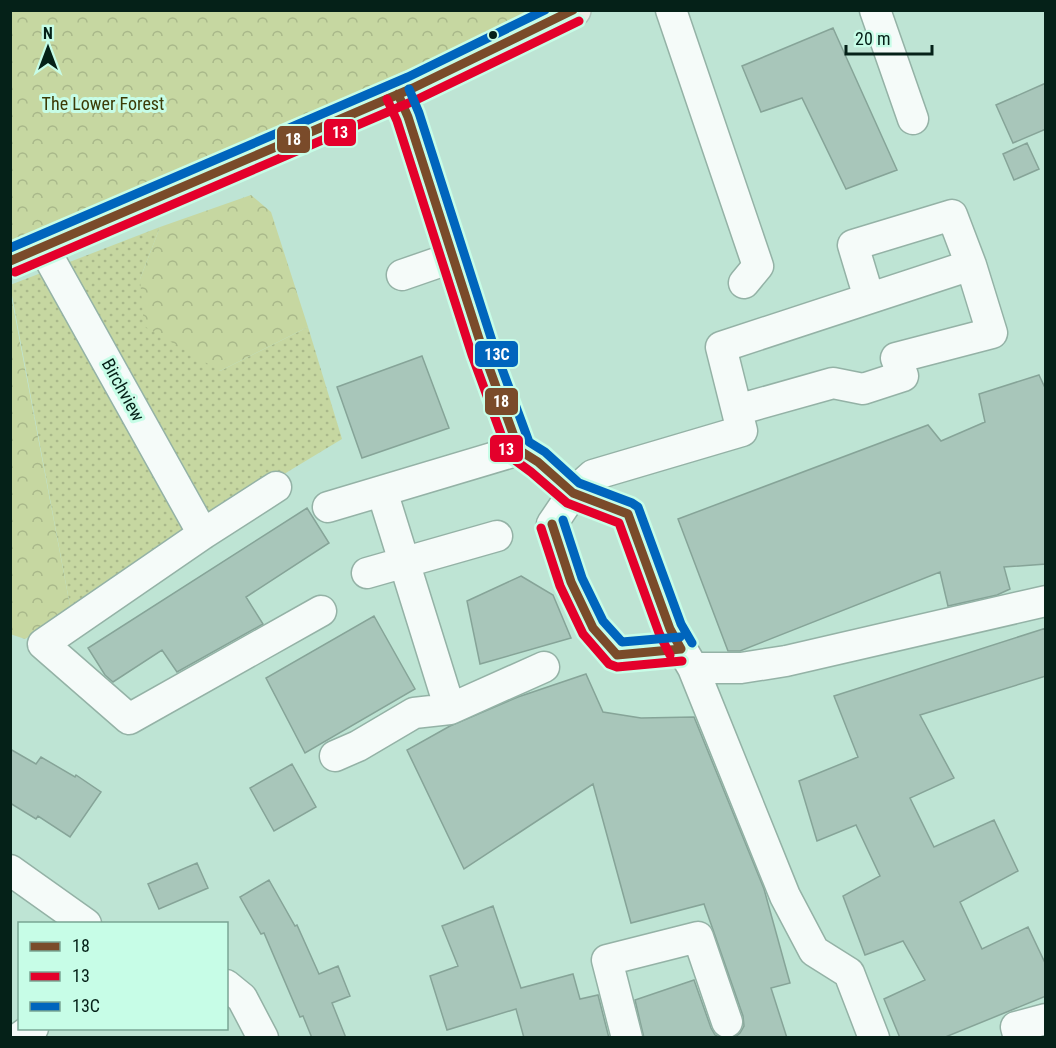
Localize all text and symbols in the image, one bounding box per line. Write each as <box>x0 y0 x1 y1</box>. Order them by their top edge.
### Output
north arrow <box>18 18 78 78</box>
scale bar <box>846 18 932 56</box>
text: N <box>43 24 53 43</box>
text: 20 m <box>855 28 890 49</box>
unlabelled marker <box>487 29 499 41</box>
park label: The Lower Forest <box>42 93 164 114</box>
line badge: 13 <box>323 118 357 147</box>
text: 13 <box>332 123 348 142</box>
line badge: 18 <box>276 125 311 154</box>
text: 18 <box>285 130 301 149</box>
line badge: 13C <box>474 340 519 368</box>
text: 13C <box>484 345 510 364</box>
street label: Birchview <box>98 355 149 425</box>
line badge: 18 <box>484 387 519 416</box>
text: 18 <box>493 392 509 411</box>
line badge: 13 <box>489 434 524 463</box>
text: 13 <box>498 440 514 459</box>
legend <box>18 922 228 1030</box>
text: 18 <box>72 935 90 956</box>
text: 13 <box>72 965 90 986</box>
text: 13C <box>72 995 100 1016</box>

